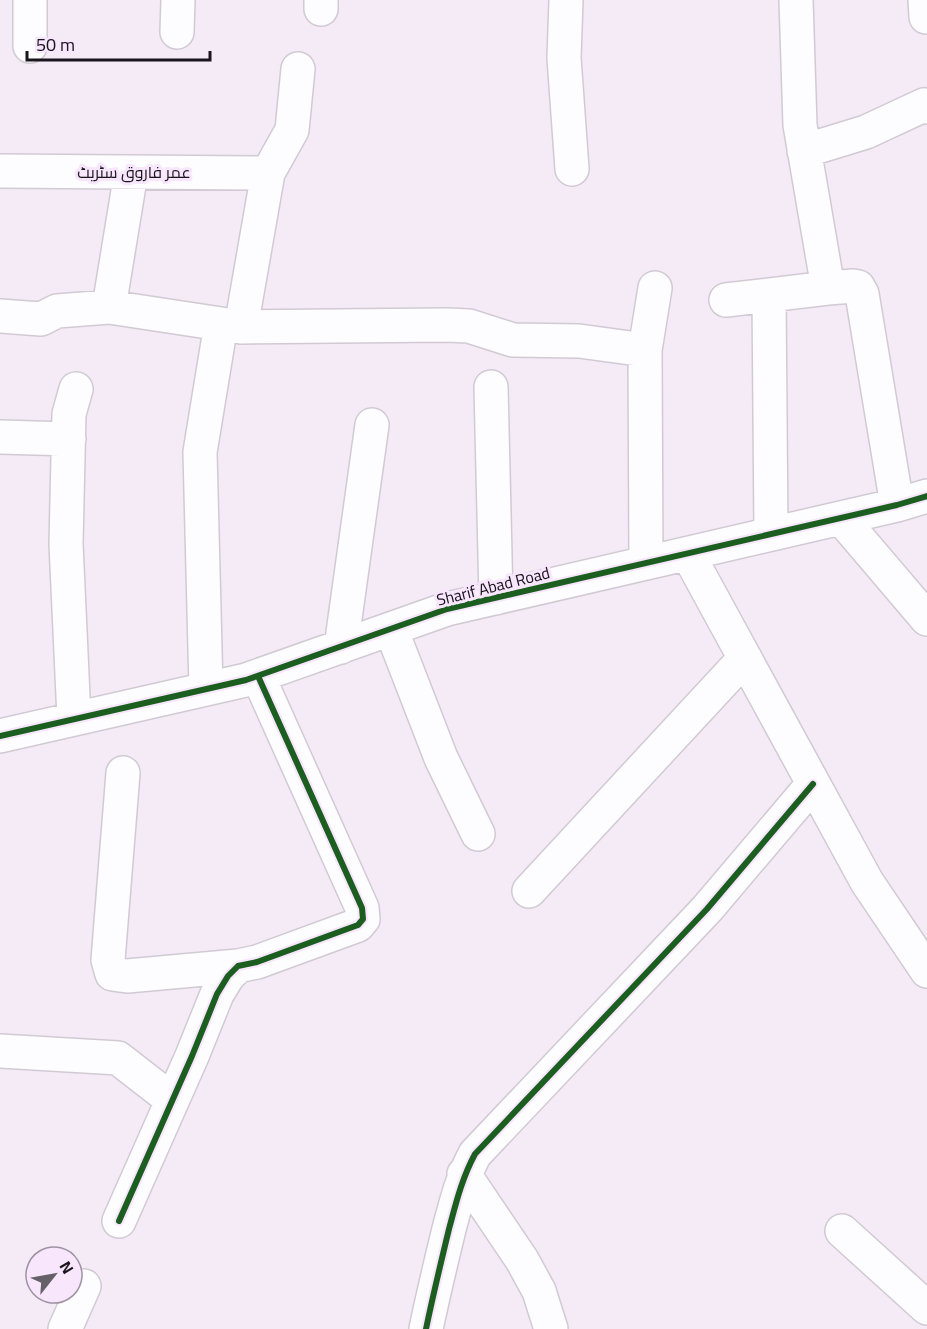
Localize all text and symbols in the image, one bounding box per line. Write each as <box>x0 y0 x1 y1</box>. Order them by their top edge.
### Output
scale bar <box>27 24 210 62</box>
text: 50 m <box>36 28 75 61</box>
street label: عمر فاروق سٹریٹ <box>77 157 191 187</box>
street label: Sharif Abad Road <box>433 557 553 615</box>
north arrow <box>24 1245 84 1305</box>
text: N <box>51 1255 83 1280</box>

